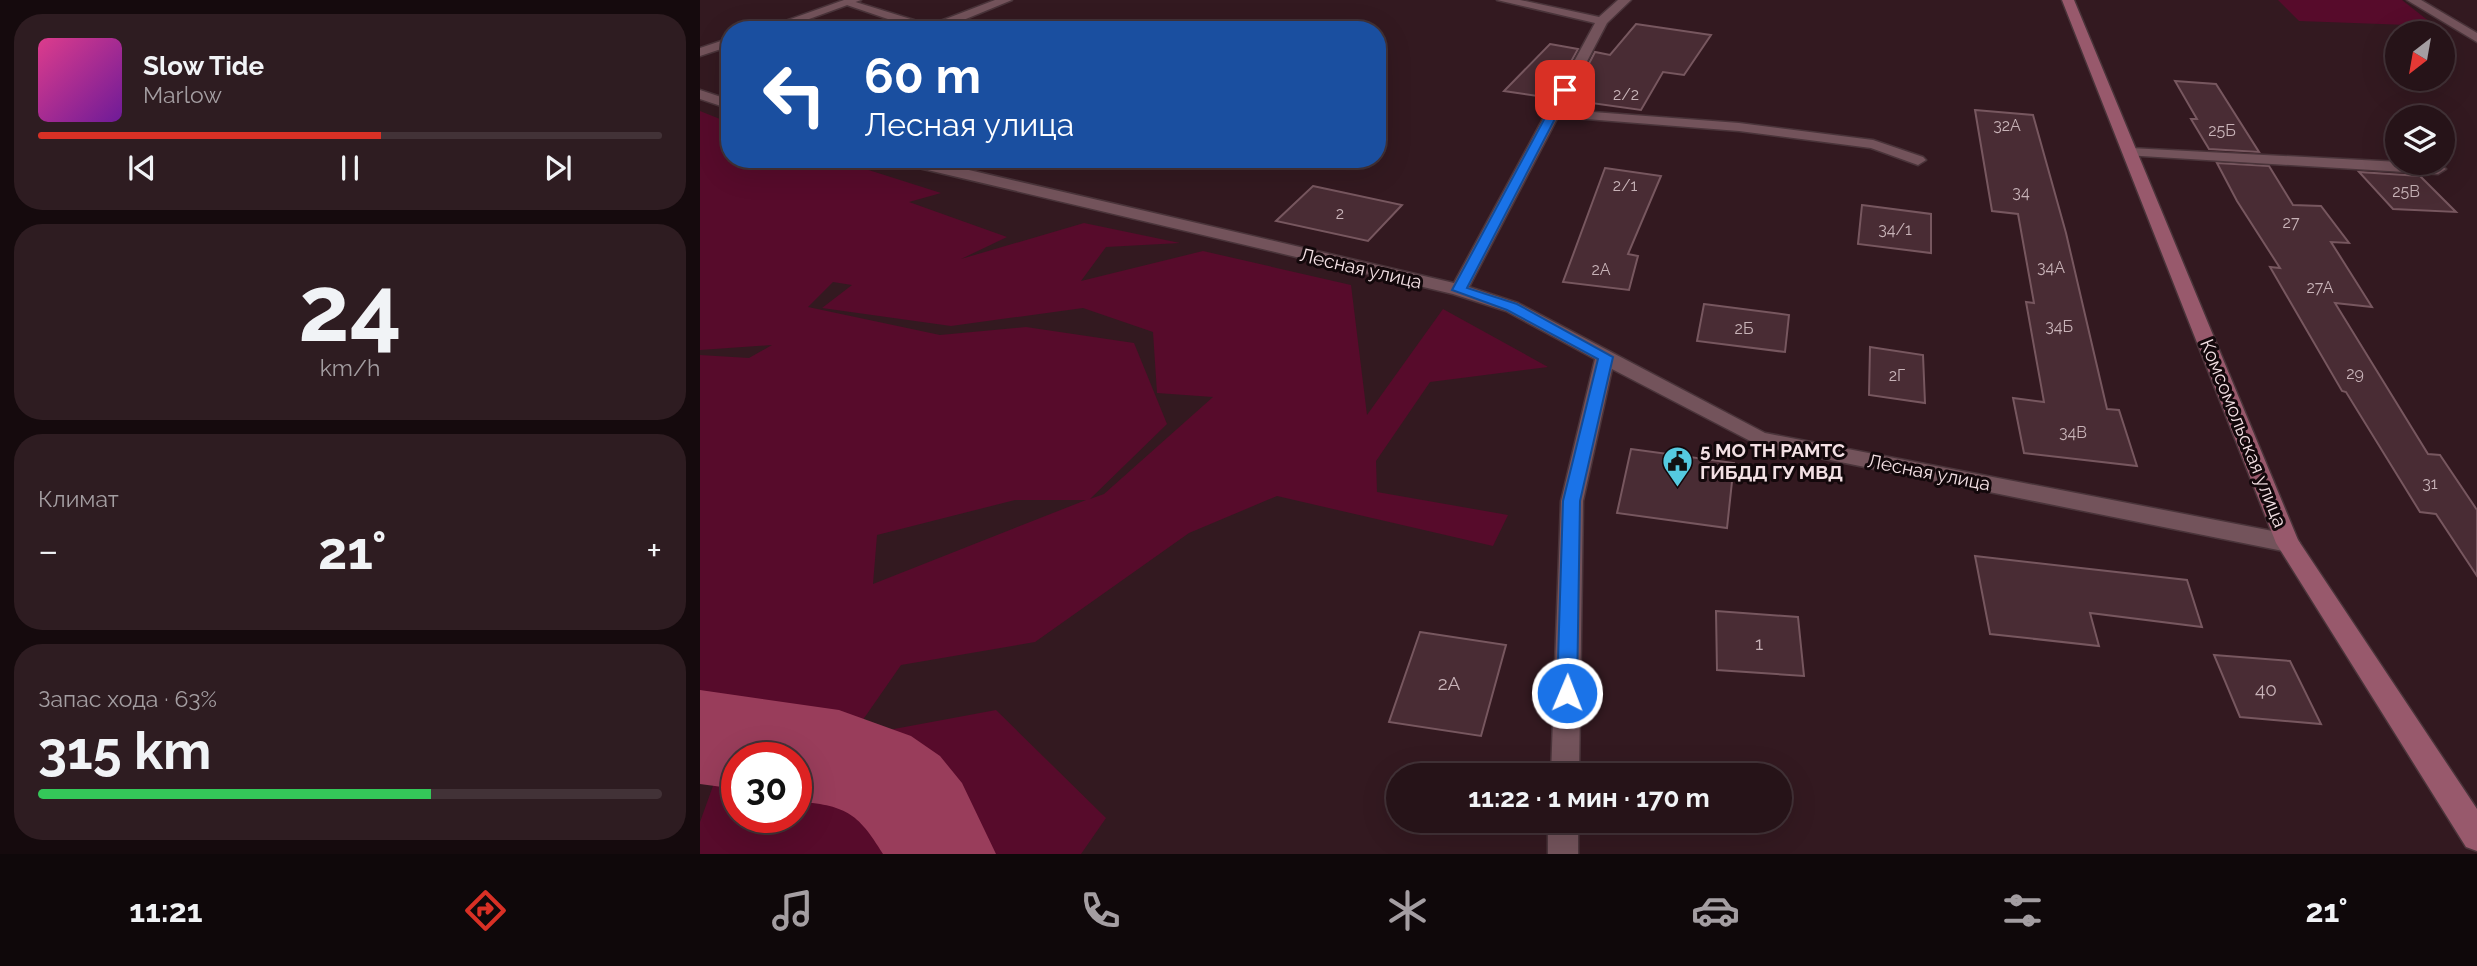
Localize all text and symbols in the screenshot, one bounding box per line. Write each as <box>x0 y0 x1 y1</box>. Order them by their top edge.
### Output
north arrow <box>2385 21 2455 91</box>
map controls <box>2385 21 2455 175</box>
text: 60 m <box>864 47 981 104</box>
icon: left <box>749 49 840 140</box>
text: Slow Tide <box>143 51 264 81</box>
pin <box>1535 60 1595 120</box>
icon: arrive <box>1546 71 1584 109</box>
text: Marlow <box>143 81 222 108</box>
house number: 2/2 <box>1613 85 1639 104</box>
button: layers <box>2385 105 2455 175</box>
text: Лесная улица <box>864 106 1074 143</box>
house number: 32А <box>1993 116 2021 135</box>
house number: 25Б <box>2208 121 2236 140</box>
icon: previous <box>123 149 161 187</box>
icon: pause <box>331 149 369 187</box>
icon: next <box>539 149 577 187</box>
house number: 2/1 <box>1613 176 1637 195</box>
house number: 25В <box>2392 182 2420 201</box>
house number: 34 <box>2012 183 2030 202</box>
house number: 2 <box>1336 204 1344 223</box>
house number: 27 <box>2283 213 2300 232</box>
house number: 34/1 <box>1878 220 1912 239</box>
street label: Лесная улица <box>1298 243 1424 293</box>
text: 24 <box>298 255 402 362</box>
house number: 34А <box>2037 258 2065 277</box>
house number: 2А <box>1591 260 1611 279</box>
house number: 27А <box>2307 278 2334 297</box>
house number: 34Б <box>2045 317 2073 336</box>
house number: 2Б <box>1735 319 1753 338</box>
street label: Комсомольская улица <box>2196 336 2292 530</box>
text: km/h <box>320 354 380 381</box>
house number: 29 <box>2346 364 2364 383</box>
house number: 2Г <box>1889 366 1905 385</box>
house number: 34В <box>2059 423 2087 442</box>
place label: 5 МО ТН РАМТС ГИБДД ГУ МВД <box>1700 439 1845 483</box>
public building icon: 5 МО ТН РАМТС ГИБДД ГУ МВД <box>1660 444 1694 488</box>
street label: Лесная улица <box>1866 449 1992 495</box>
house number: 31 <box>2422 474 2438 493</box>
text: Климат <box>38 485 119 512</box>
text: 21° <box>318 520 387 581</box>
text: − <box>38 528 58 573</box>
text: + <box>646 528 662 573</box>
house number: 1 <box>1755 632 1763 654</box>
position arrow <box>1530 656 1604 730</box>
house number: 2А <box>1438 672 1461 694</box>
house number: 40 <box>2255 678 2277 700</box>
text: Запас хода · 63% <box>38 685 217 712</box>
text: 315 km <box>38 720 211 781</box>
speed limit sign: 30 <box>721 742 812 833</box>
text: 11:22 · 1 мин · 170 m <box>1468 783 1710 813</box>
icon: directions <box>461 886 510 935</box>
icon: music <box>768 886 817 935</box>
icon: phone <box>1076 886 1125 935</box>
icon: climate <box>1383 886 1432 935</box>
icon: car <box>1691 886 1740 935</box>
icon: filters <box>1998 886 2047 935</box>
text: 11:21 <box>129 892 203 929</box>
text: 21° <box>2305 892 2348 929</box>

